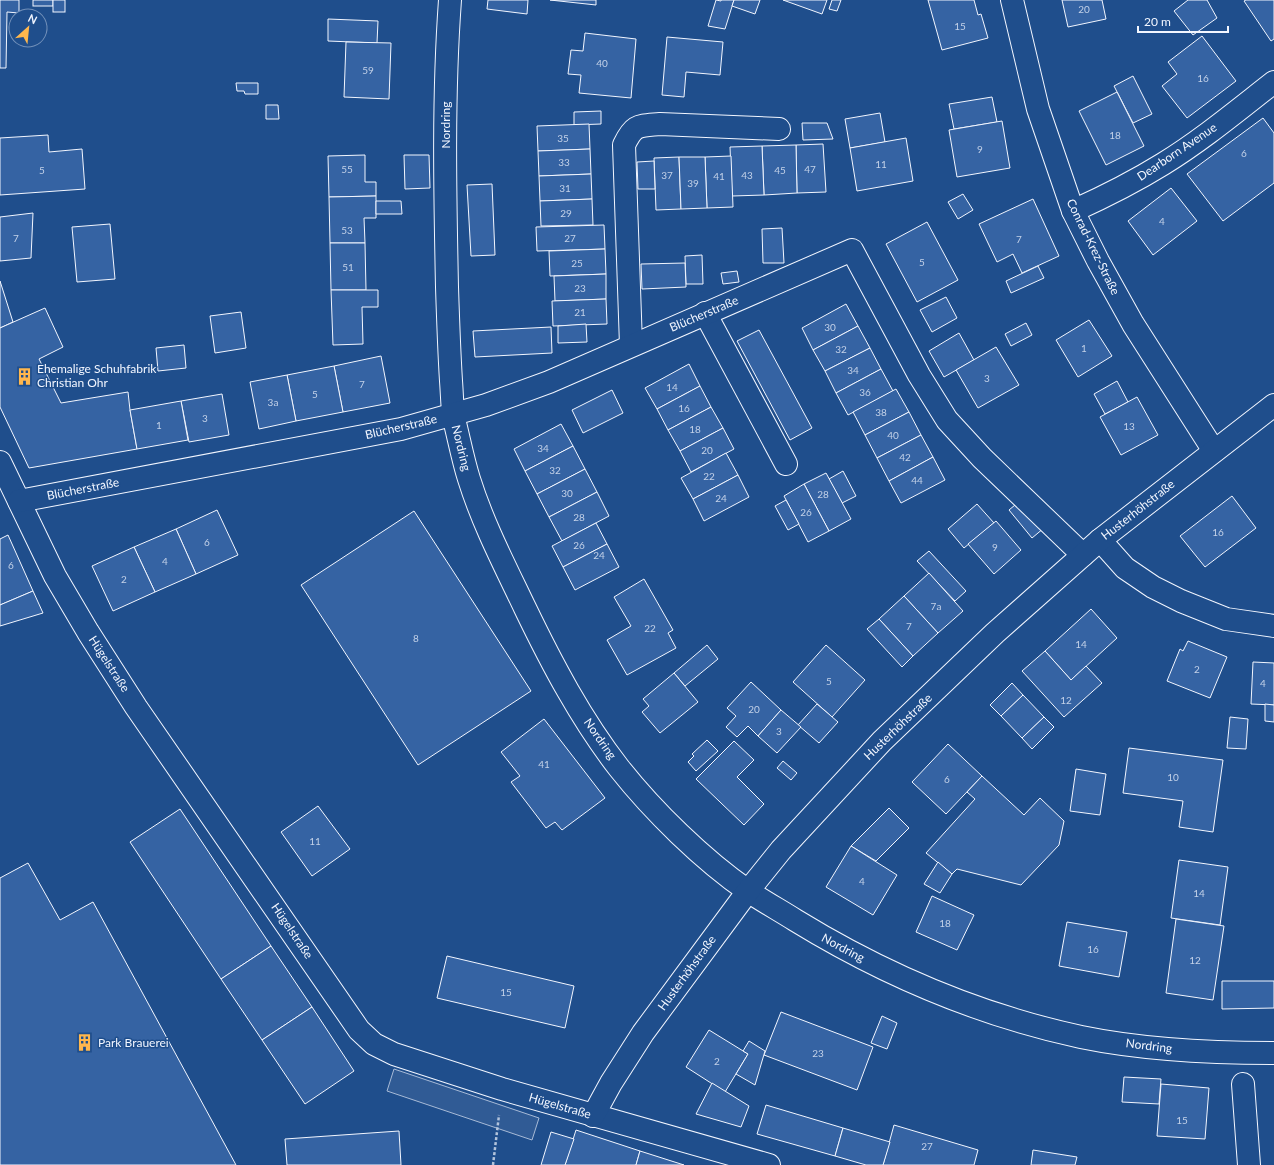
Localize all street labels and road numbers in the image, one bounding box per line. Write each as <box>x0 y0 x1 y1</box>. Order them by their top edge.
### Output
street label: Nordring <box>438 102 453 148</box>
street label: Dearborn Avenue <box>1134 119 1219 184</box>
street label: Conrad-Krez-Straße <box>1064 196 1123 297</box>
street label: Blücherstraße <box>667 292 740 335</box>
street label: Blücherstraße <box>363 411 438 442</box>
street label: Nordring <box>449 423 474 472</box>
street label: Blücherstraße <box>45 474 120 503</box>
street label: Husterhöhstraße <box>1098 476 1177 543</box>
street label: Hügelstraße <box>86 633 133 695</box>
street label: Husterhöhstraße <box>860 690 935 763</box>
street label: Nordring <box>581 715 620 762</box>
street label: Hügelstraße <box>268 900 317 961</box>
street label: Nordring <box>819 930 867 965</box>
street label: Husterhöhstraße <box>654 932 719 1013</box>
street label: Nordring <box>1125 1035 1173 1056</box>
street label: Hügelstraße <box>527 1089 593 1122</box>

